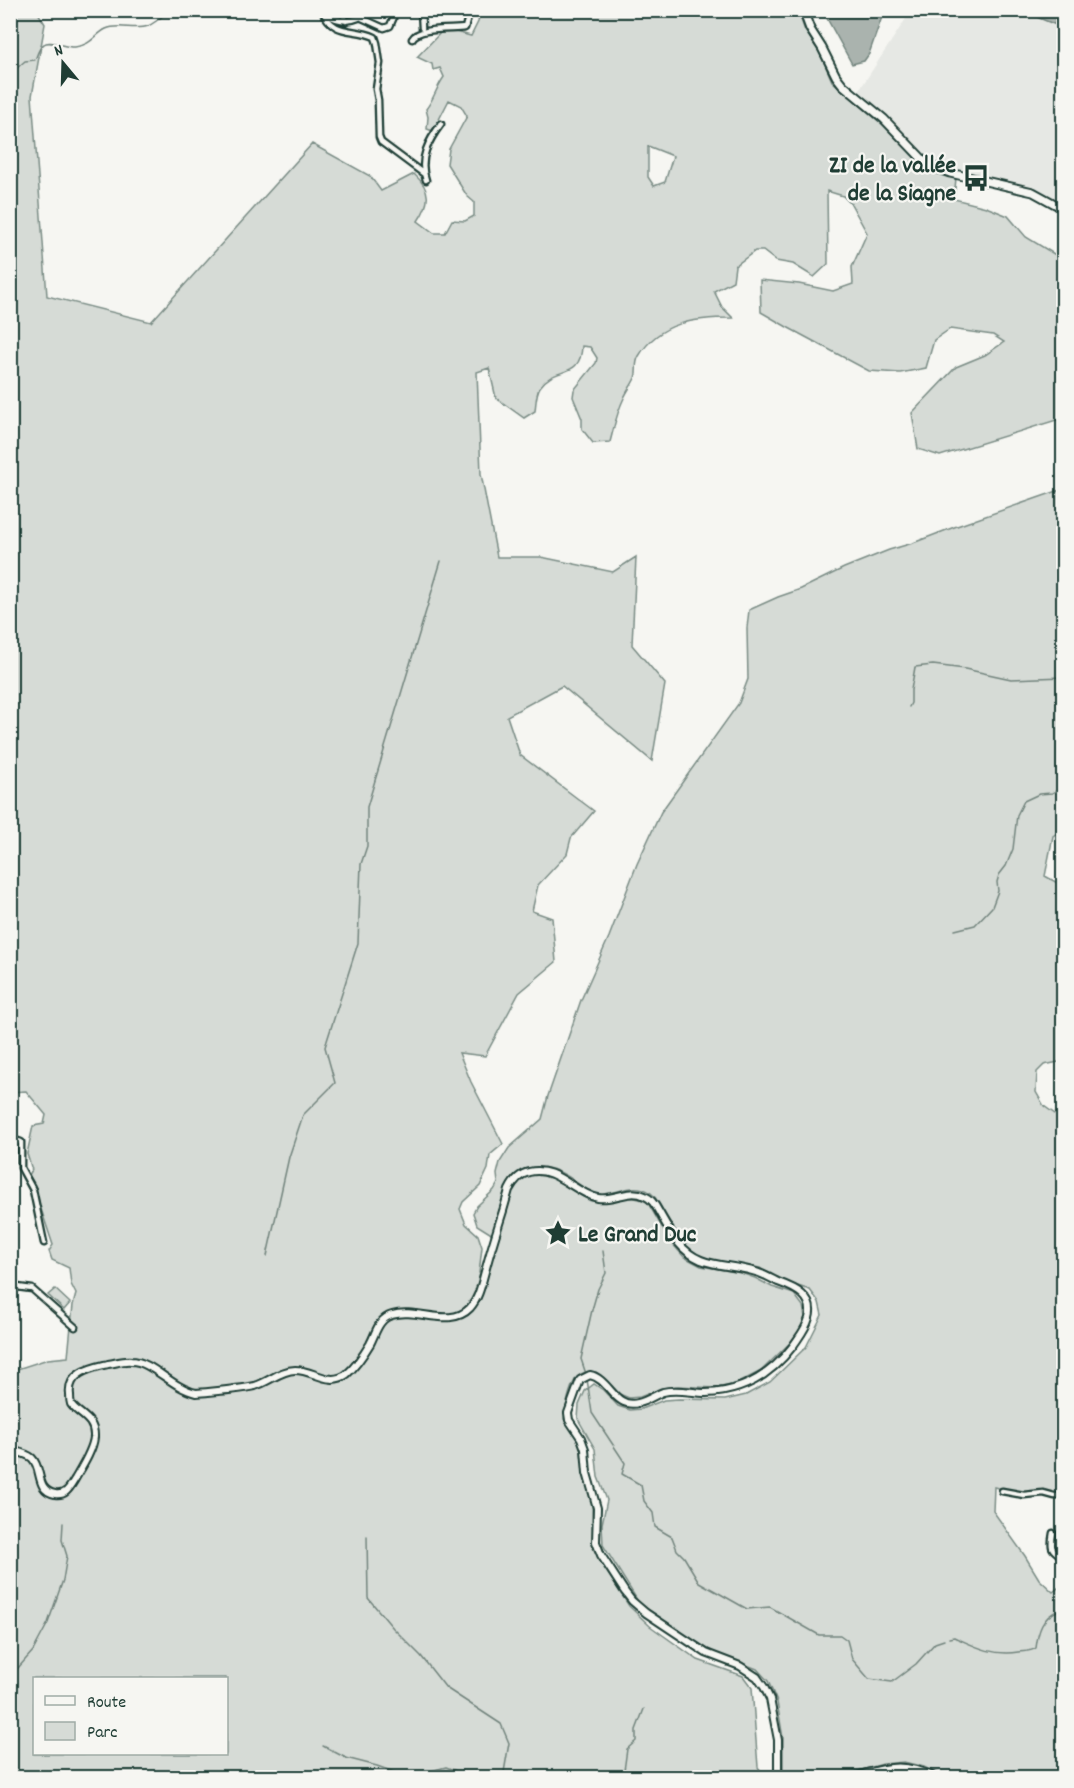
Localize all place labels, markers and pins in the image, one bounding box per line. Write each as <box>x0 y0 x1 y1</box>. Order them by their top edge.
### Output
place label: ZI de la vallée de la Siagne <box>829 150 956 212</box>
bus stop icon: ZI de la vallée de la Siagne <box>961 163 991 193</box>
place icon: Le Grand Duc <box>543 1218 573 1248</box>
place label: Le Grand Duc <box>578 1219 697 1253</box>

